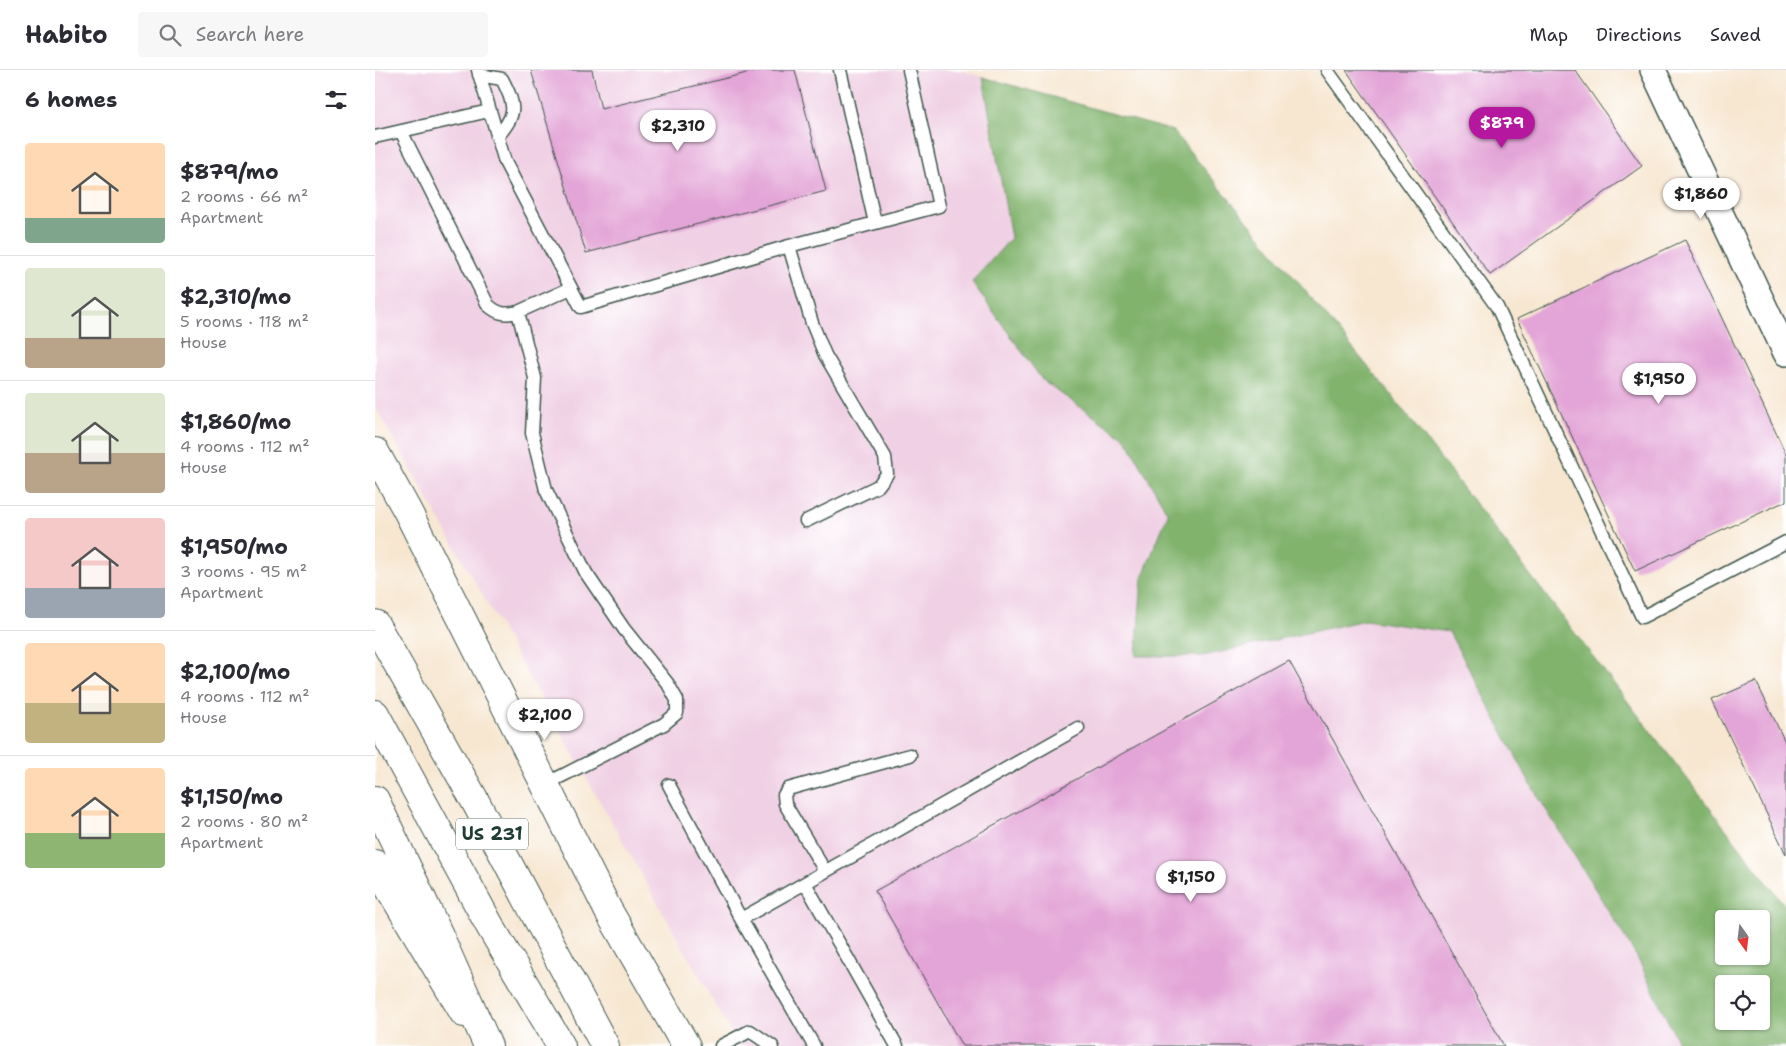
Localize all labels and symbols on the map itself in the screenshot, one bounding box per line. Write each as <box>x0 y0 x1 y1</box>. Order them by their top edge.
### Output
pin: $879 <box>1472 106 1532 149</box>
pin: $2,310 <box>637 109 719 152</box>
pin: $1,860 <box>1660 178 1742 220</box>
pin: $1,950 <box>1618 362 1700 405</box>
pin: $2,100 <box>504 698 586 741</box>
road number: US 231 <box>456 819 528 850</box>
pin: $1,150 <box>1150 860 1232 903</box>
north arrow <box>1715 910 1770 965</box>

